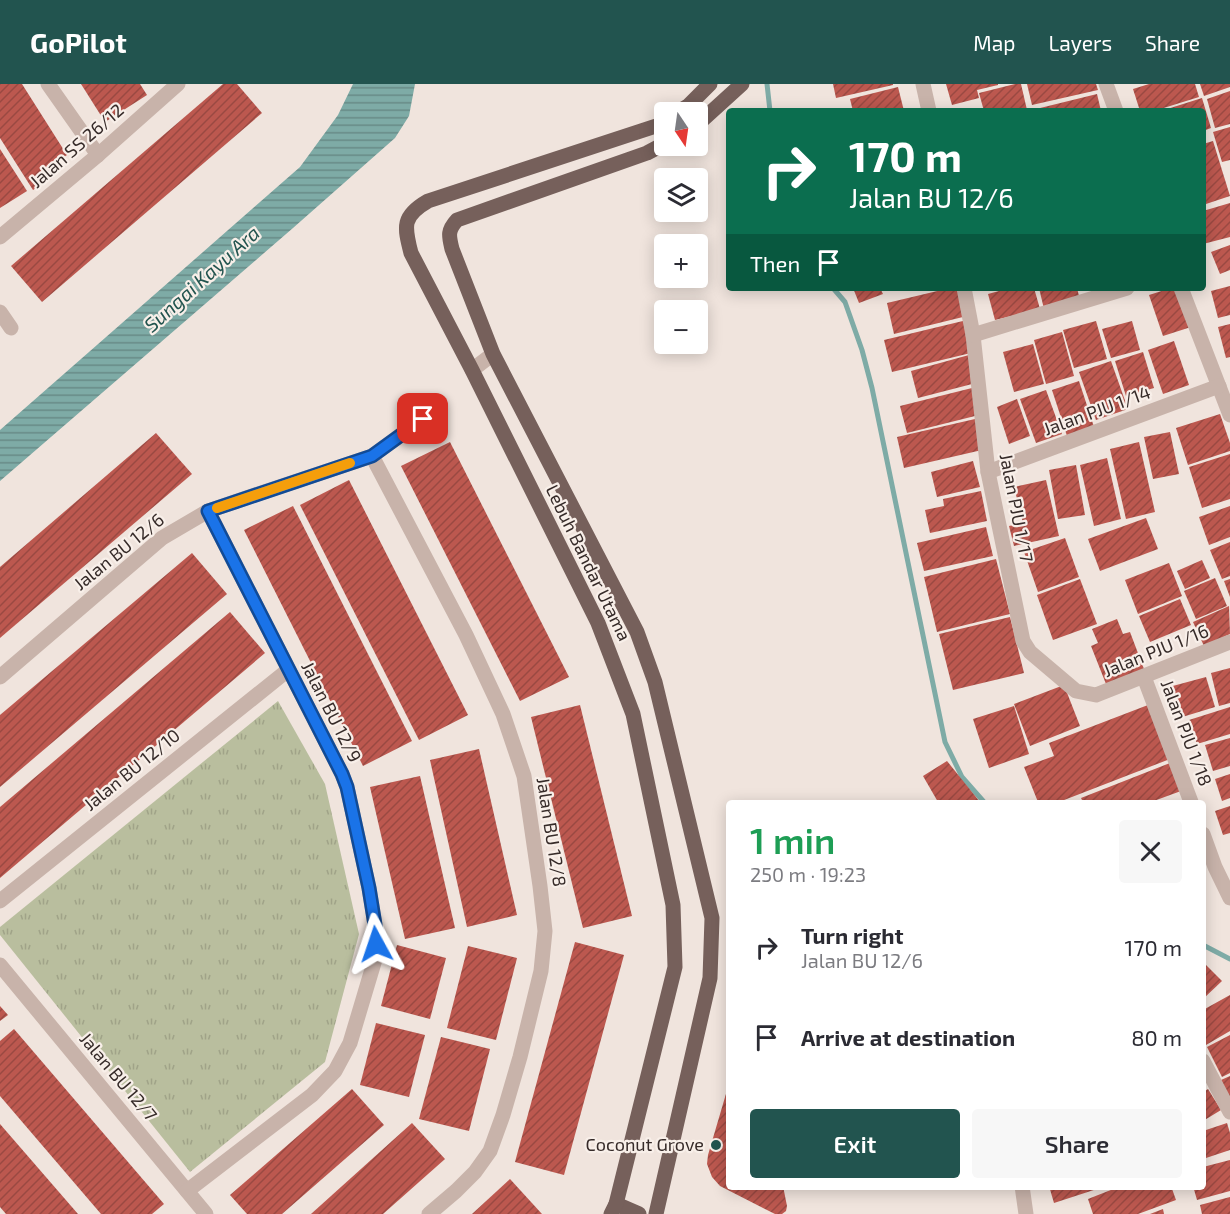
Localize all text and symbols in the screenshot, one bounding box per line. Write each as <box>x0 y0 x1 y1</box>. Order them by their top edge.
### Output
text: GoPilot <box>30 25 127 59</box>
text: Map <box>973 30 1015 55</box>
text: Layers <box>1048 30 1112 55</box>
text: Share <box>1145 30 1200 55</box>
street label: Jalan SS 26/12 <box>25 99 128 192</box>
north arrow <box>654 102 708 156</box>
map controls <box>654 102 708 354</box>
text: 170 m <box>849 130 962 180</box>
icon: right <box>750 132 828 210</box>
button: layers <box>654 168 708 222</box>
text: Jalan BU 12/6 <box>849 181 1014 213</box>
water label: Sungai Kayu Ara <box>139 220 265 337</box>
button: + <box>654 234 708 288</box>
icon: arrive <box>812 246 845 279</box>
text: Then <box>750 250 800 276</box>
button: − <box>654 300 708 354</box>
street label: Jalan PJU 1/14 <box>1040 381 1153 440</box>
pin <box>397 393 448 444</box>
icon: arrive <box>406 402 439 435</box>
street label: Jalan PJU 1/17 <box>996 451 1038 564</box>
street label: Lebuh Bandar Utama <box>542 481 636 644</box>
street label: Jalan BU 12/6 <box>69 508 168 594</box>
street label: Jalan PJU 1/16 <box>1100 619 1211 681</box>
street label: Jalan BU 12/9 <box>297 658 367 765</box>
street label: Jalan PJU 1/18 <box>1157 676 1217 789</box>
street label: Jalan BU 12/10 <box>79 724 184 815</box>
street label: Jalan BU 12/8 <box>532 776 571 888</box>
text: 1 min <box>750 818 835 861</box>
button: close <box>1119 820 1182 883</box>
text: 250 m · 19:23 <box>750 862 866 886</box>
position arrow <box>344 912 408 976</box>
text: Turn right <box>801 922 903 948</box>
icon: right <box>750 931 783 964</box>
text: 170 m <box>1125 934 1182 960</box>
text: Jalan BU 12/6 <box>801 948 923 972</box>
icon: arrive <box>750 1021 783 1054</box>
text: Arrive at destination <box>801 1024 1015 1050</box>
text: 80 m <box>1131 1024 1182 1050</box>
street label: Jalan BU 12/7 <box>75 1028 162 1125</box>
button: Exit <box>750 1109 960 1178</box>
button: Share <box>972 1109 1182 1178</box>
place label: Coconut Grove <box>586 1133 704 1155</box>
marker: Coconut Grove <box>709 1138 723 1152</box>

